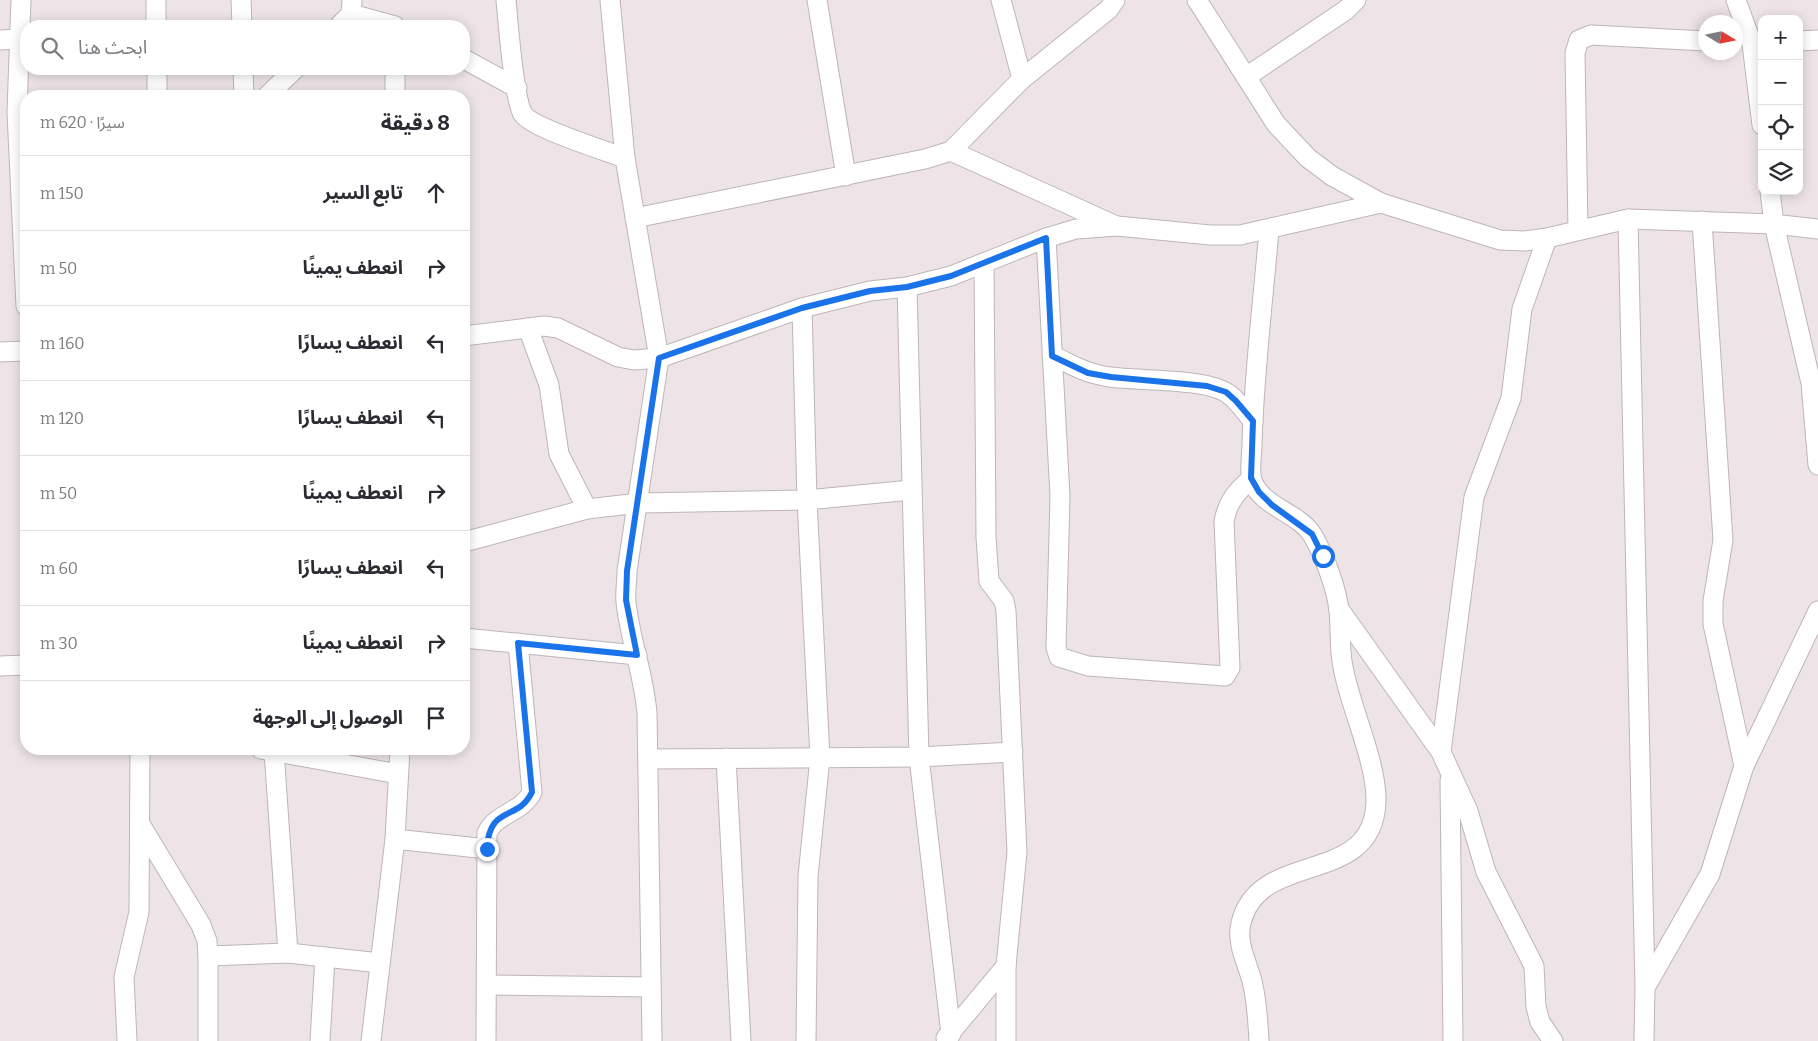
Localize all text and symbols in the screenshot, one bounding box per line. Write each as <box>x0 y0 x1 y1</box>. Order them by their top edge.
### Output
north arrow <box>1698 15 1743 60</box>
map controls <box>1758 15 1803 195</box>
button: + <box>1758 15 1803 60</box>
search box <box>20 20 470 75</box>
icon: search <box>38 34 66 62</box>
text: ابحث هنا <box>78 36 147 59</box>
button: − <box>1758 60 1803 105</box>
button: locate <box>1758 105 1803 150</box>
text: 8 دقيقة <box>381 110 450 136</box>
text: سيرًا · 620 m <box>40 113 125 132</box>
button: layers <box>1758 150 1803 195</box>
icon: ahead <box>422 179 450 207</box>
text: تابع السير <box>323 181 403 204</box>
text: 150 m <box>40 184 84 203</box>
icon: right <box>422 254 450 282</box>
text: انعطف يمينًا <box>302 256 403 279</box>
text: 50 m <box>40 259 77 278</box>
icon: left <box>422 329 450 357</box>
text: انعطف يسارًا <box>298 331 403 354</box>
text: 160 m <box>40 334 85 353</box>
icon: left <box>422 404 450 432</box>
text: انعطف يسارًا <box>298 406 403 429</box>
text: 120 m <box>40 409 84 428</box>
icon: right <box>422 479 450 507</box>
text: انعطف يمينًا <box>302 481 403 504</box>
text: 50 m <box>40 484 77 503</box>
route start <box>1312 545 1335 568</box>
icon: left <box>422 554 450 582</box>
text: انعطف يسارًا <box>298 556 403 579</box>
text: 60 m <box>40 559 78 578</box>
icon: right <box>422 629 450 657</box>
text: انعطف يمينًا <box>302 631 403 654</box>
text: 30 m <box>40 634 78 653</box>
icon: arrive <box>422 704 450 732</box>
text: الوصول إلى الوجهة <box>253 706 403 729</box>
route end <box>476 838 499 861</box>

